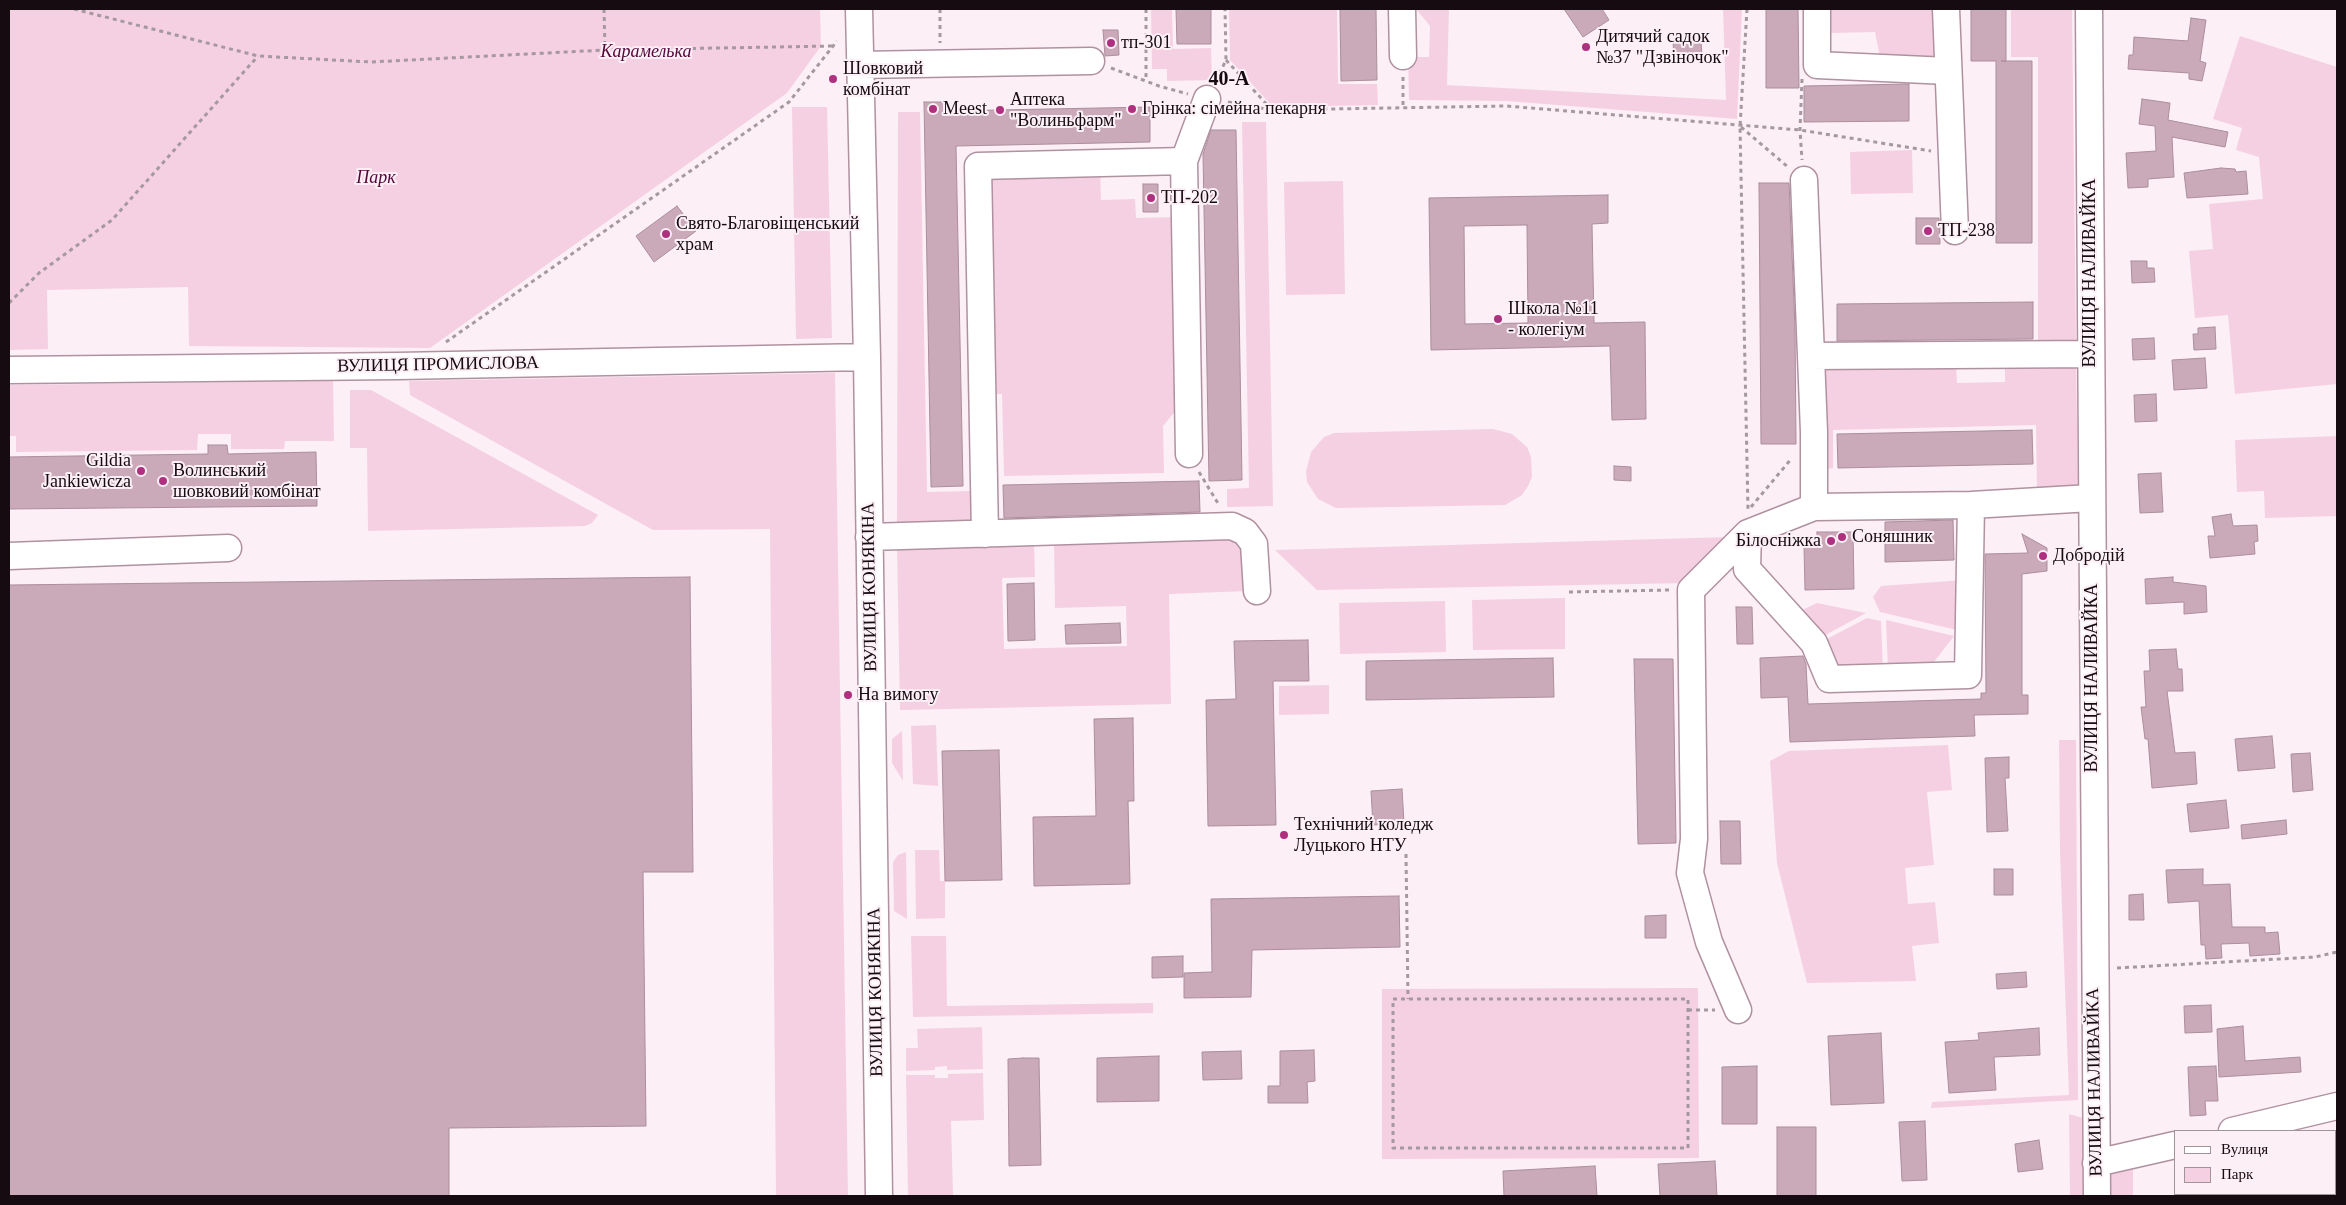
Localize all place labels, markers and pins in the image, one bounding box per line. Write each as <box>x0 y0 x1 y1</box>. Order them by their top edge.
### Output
place label: Дитячий садок №37 "Дзвіночок" <box>1596 26 1729 68</box>
place label: тп-301 <box>1121 32 1171 54</box>
marker: тп-301 <box>1105 37 1117 49</box>
marker: Дитячий садок №37 "Дзвіночок" <box>1580 41 1592 53</box>
place label: Шовковий комбінат <box>843 58 923 100</box>
marker: Шовковий комбінат <box>827 73 839 85</box>
place label: Аптека "Волиньфарм" <box>1010 89 1122 132</box>
place label: Meest <box>943 98 987 120</box>
place label: Грінка: сімейна пекарня <box>1142 98 1326 120</box>
marker: Meest <box>927 103 939 115</box>
marker: Грінка: сімейна пекарня <box>1126 103 1138 115</box>
marker: Аптека "Волиньфарм" <box>994 104 1006 116</box>
place label: ТП-202 <box>1161 187 1218 209</box>
marker: ТП-202 <box>1145 192 1157 204</box>
place label: Свято-Благовіщенський храм <box>676 213 859 255</box>
place label: ТП-238 <box>1938 220 1995 242</box>
marker: ТП-238 <box>1922 225 1934 237</box>
marker: Свято-Благовіщенський храм <box>660 228 672 240</box>
place label: Школа №11 - колегіум <box>1508 298 1599 340</box>
marker: Школа №11 - колегіум <box>1492 313 1504 325</box>
place label: Gildia Jankiewicza <box>43 450 131 492</box>
place label: Волинський шовковий комбінат <box>173 460 321 502</box>
marker: Gildia Jankiewicza <box>135 465 147 477</box>
marker: Волинський шовковий комбінат <box>157 475 169 487</box>
place label: Соняшник <box>1852 526 1933 548</box>
place label: Білосніжка <box>1736 530 1821 552</box>
marker: Соняшник <box>1836 531 1848 543</box>
marker: Білосніжка <box>1825 535 1837 547</box>
place label: Добродій <box>2053 545 2125 567</box>
marker: Добродій <box>2037 550 2049 562</box>
place label: На вимогу <box>858 684 938 706</box>
marker: На вимогу <box>842 689 854 701</box>
place label: Технічний коледж Луцького НТУ <box>1294 814 1433 856</box>
marker: Технічний коледж Луцького НТУ <box>1278 829 1290 841</box>

